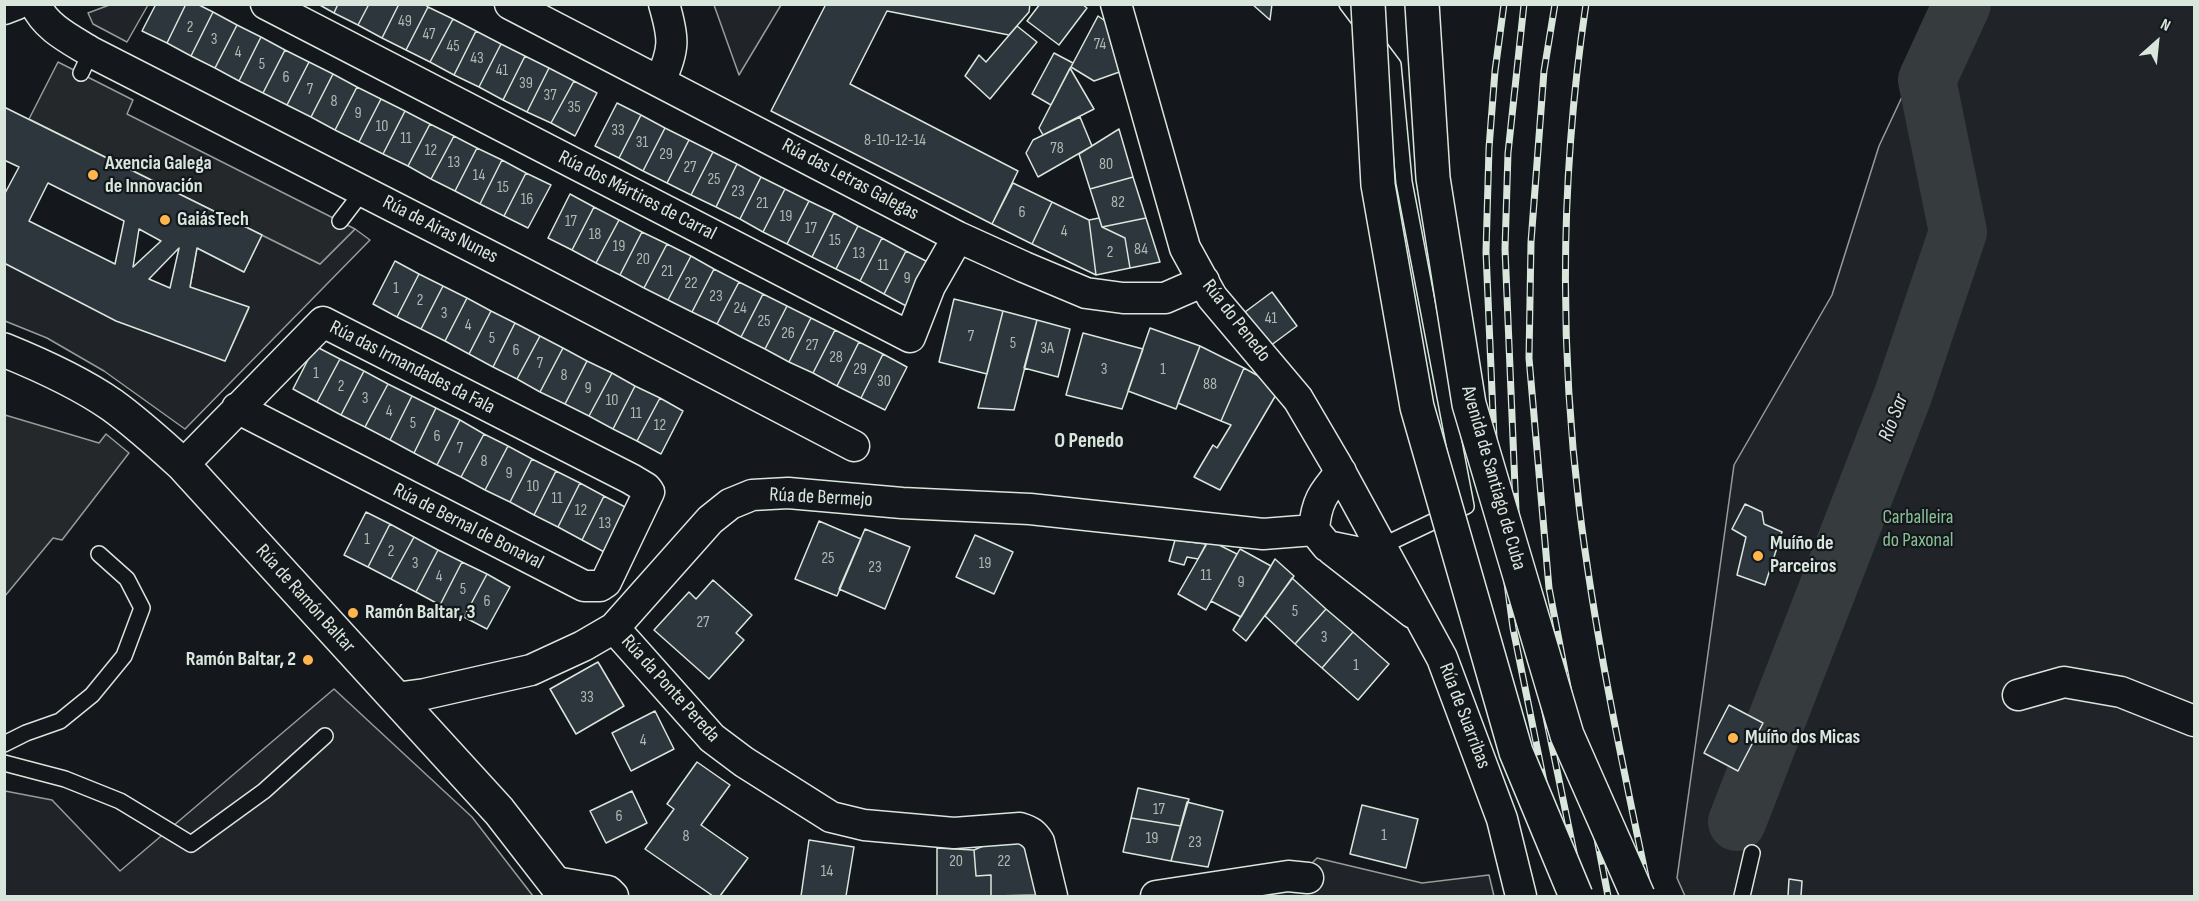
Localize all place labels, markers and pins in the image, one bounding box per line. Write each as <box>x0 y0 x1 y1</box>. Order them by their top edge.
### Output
place label: Axencia Galega de Innovación <box>105 152 212 199</box>
marker: Axencia Galega de Innovación <box>86 168 100 182</box>
place label: GaiásTech <box>177 208 249 232</box>
marker: GaiásTech <box>158 213 172 227</box>
place label: Muíño de Parceiros <box>1770 532 1836 579</box>
marker: Muíño de Parceiros <box>1751 549 1765 563</box>
place label: Ramón Baltar, 3 <box>365 601 475 625</box>
marker: Ramón Baltar, 3 <box>346 606 360 620</box>
place label: Ramón Baltar, 2 <box>186 648 296 672</box>
marker: Ramón Baltar, 2 <box>301 653 315 667</box>
place label: Muíño dos Micas <box>1745 726 1860 750</box>
marker: Muíño dos Micas <box>1726 731 1740 745</box>

